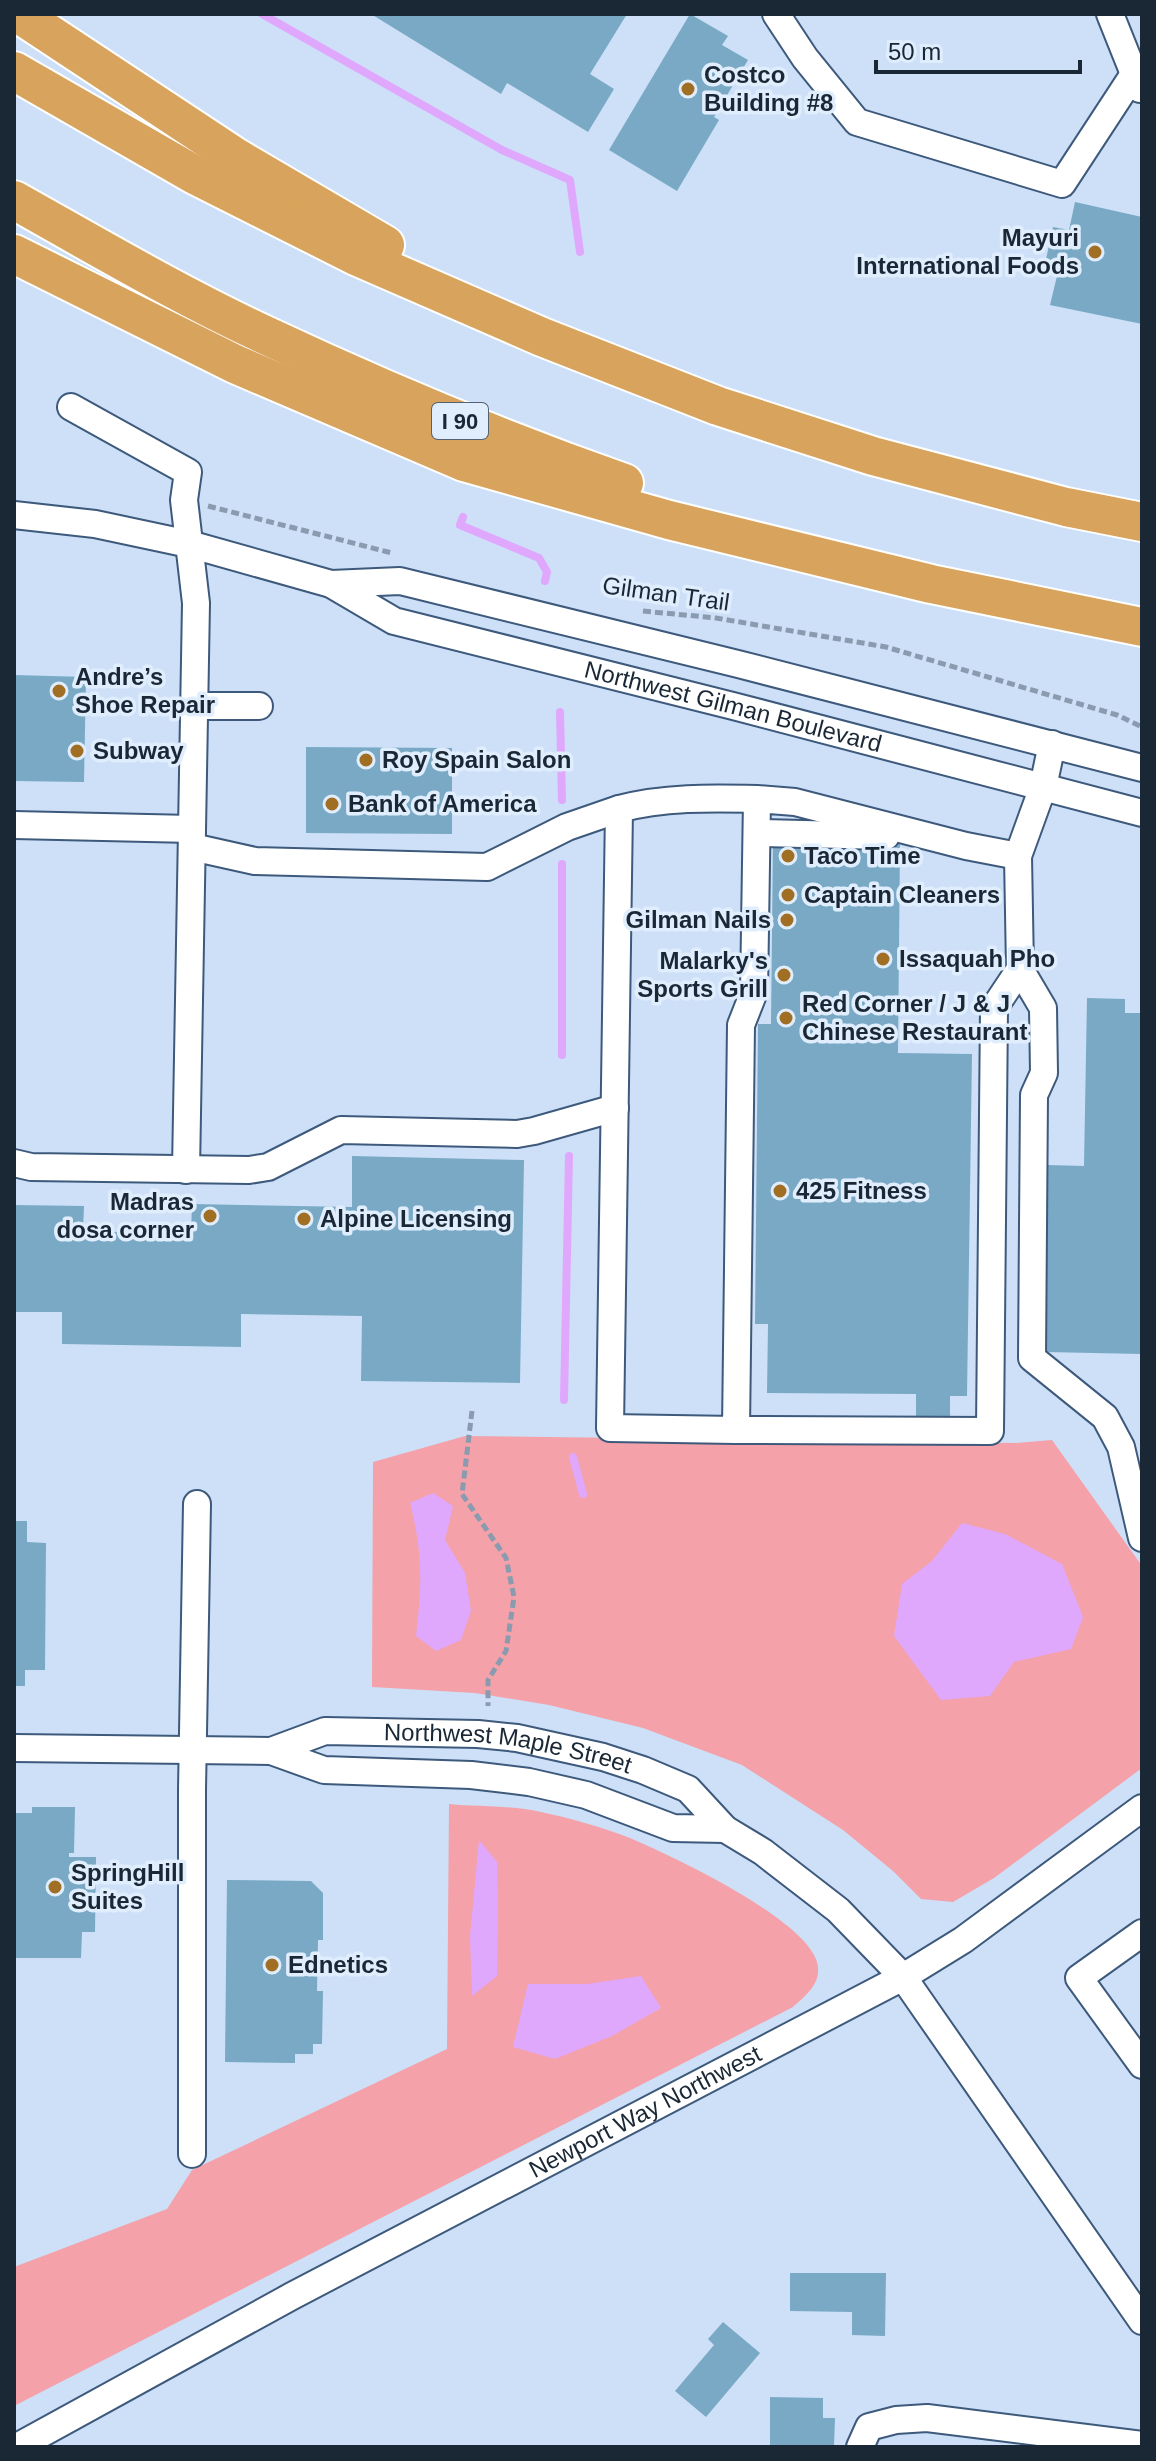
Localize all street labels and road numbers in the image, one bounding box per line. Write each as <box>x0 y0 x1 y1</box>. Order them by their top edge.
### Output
road number: I 90 <box>432 403 488 439</box>
street label: Gilman Trail <box>601 571 731 616</box>
street label: Northwest Gilman Boulevard <box>582 655 885 757</box>
street label: Northwest Maple Street <box>384 1718 636 1779</box>
street label: Newport Way Northwest <box>524 2039 766 2183</box>

